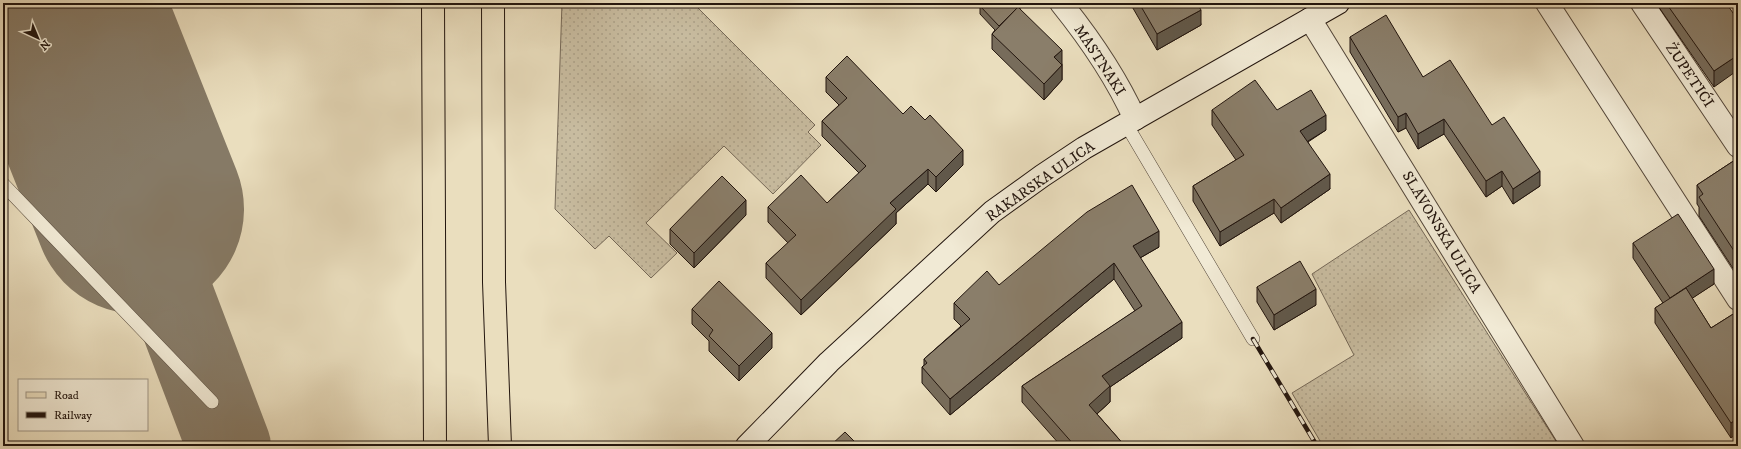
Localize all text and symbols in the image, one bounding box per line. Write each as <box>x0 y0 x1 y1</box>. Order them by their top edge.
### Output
north arrow <box>18 18 58 58</box>
street label: MASTNAKI <box>1070 21 1130 99</box>
text: N <box>36 36 52 53</box>
street label: ŽUPETIĆI <box>1661 39 1719 111</box>
street label: RAKARSKA ULICA <box>982 136 1099 226</box>
street label: SLAVONSKA ULICA <box>1398 168 1486 297</box>
legend <box>18 379 148 431</box>
text: Road <box>54 388 79 403</box>
text: Railway <box>54 408 92 423</box>

